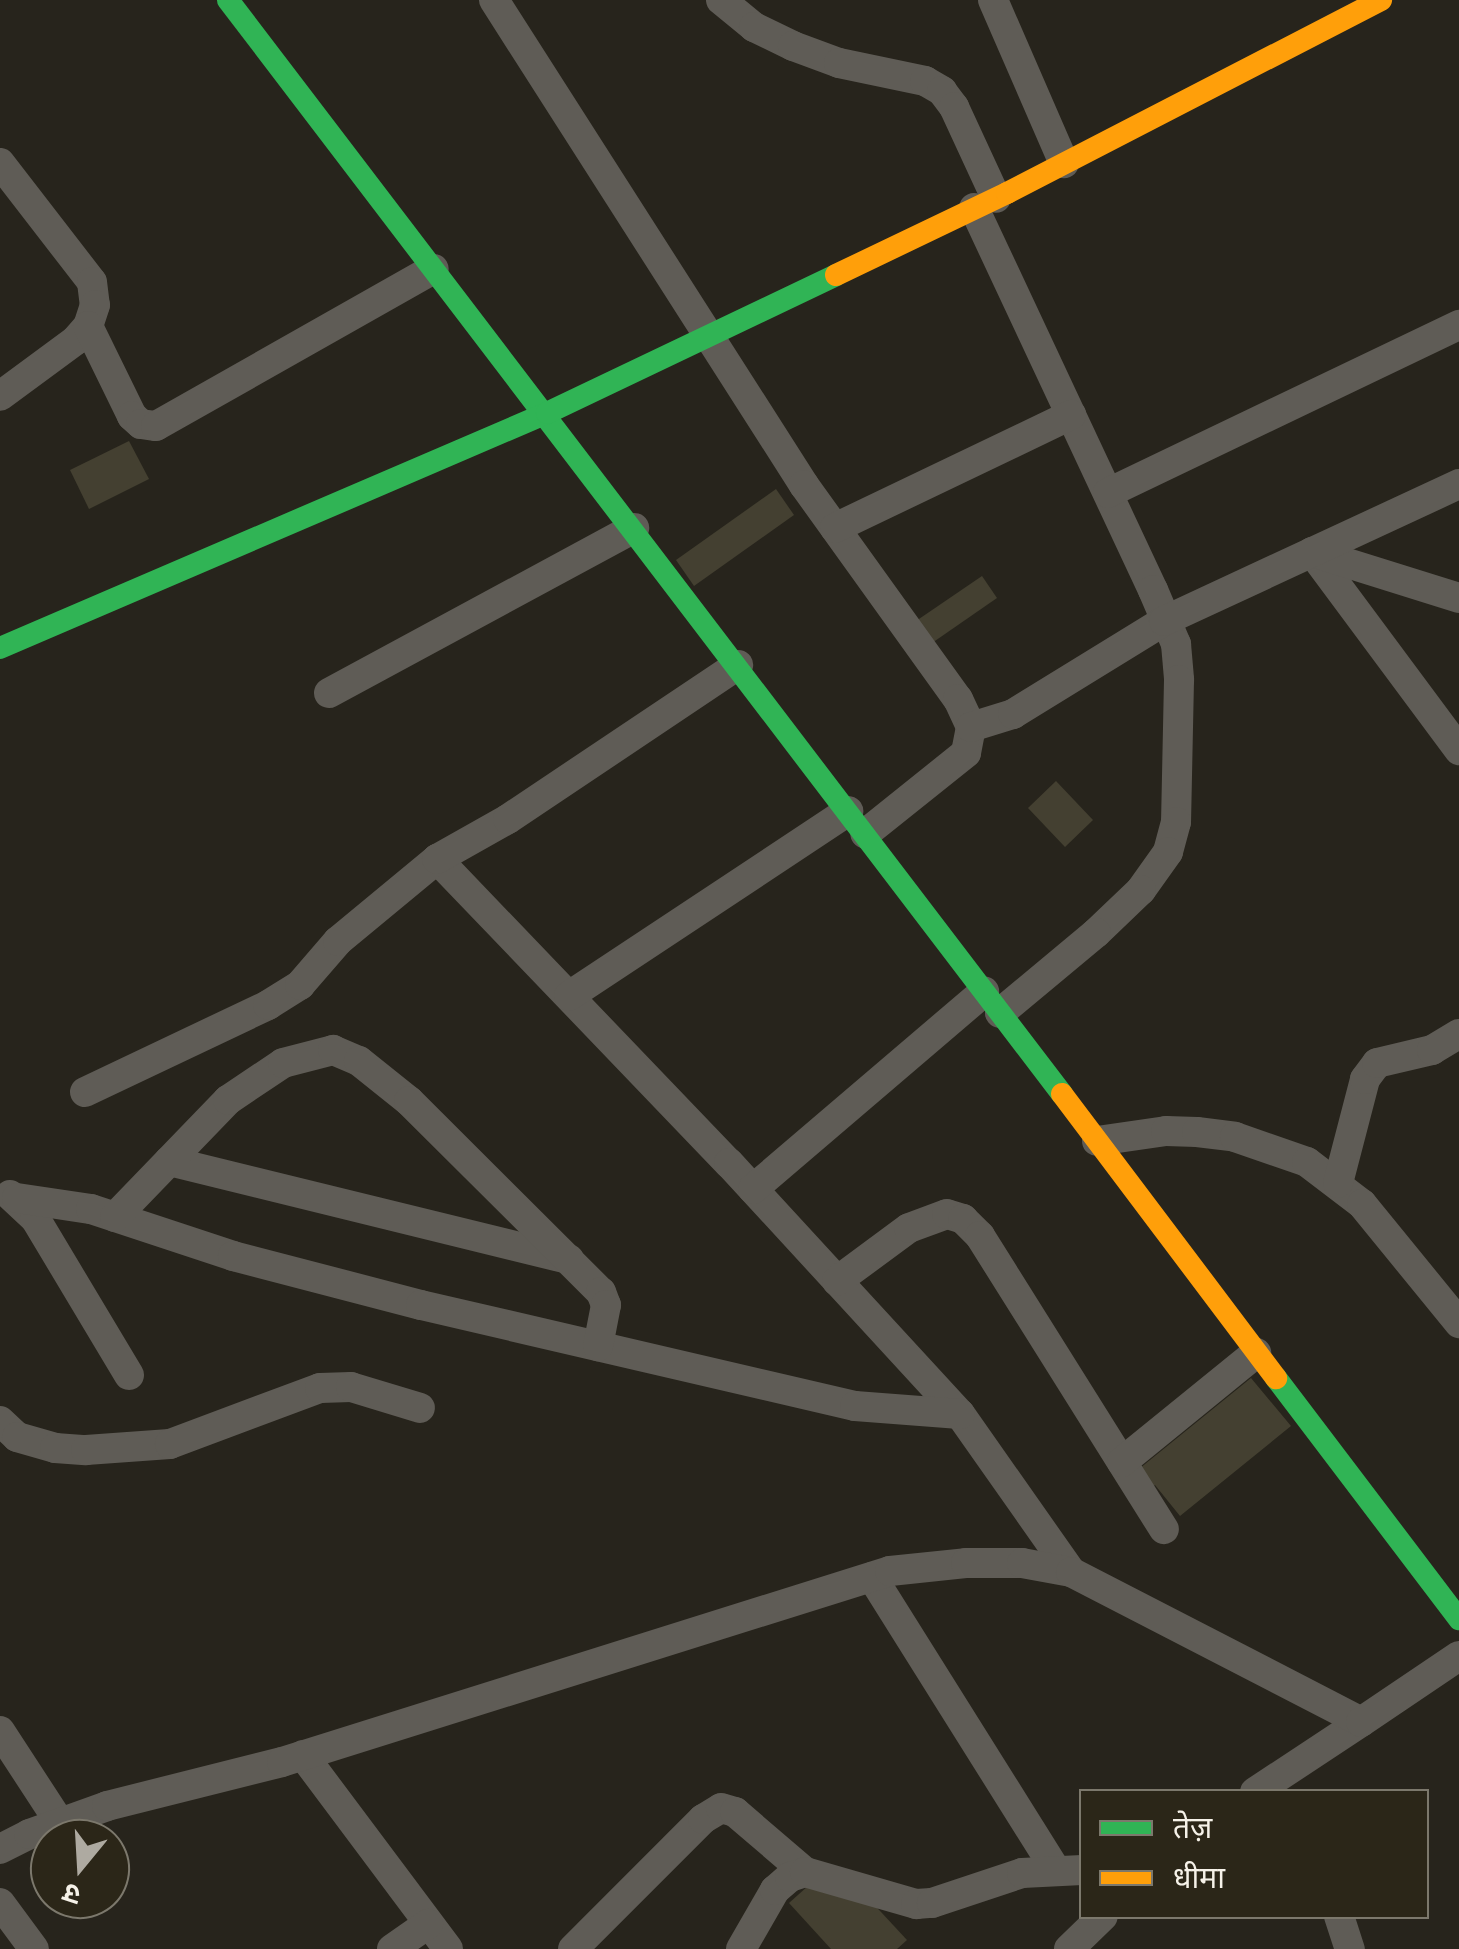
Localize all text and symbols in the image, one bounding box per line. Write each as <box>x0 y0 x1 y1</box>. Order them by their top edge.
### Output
legend <box>1079 1789 1429 1919</box>
text: तेज़ <box>1173 1806 1212 1846</box>
north arrow <box>30 1819 130 1919</box>
text: धीमा <box>1173 1856 1225 1896</box>
text: उ <box>58 1876 85 1916</box>

